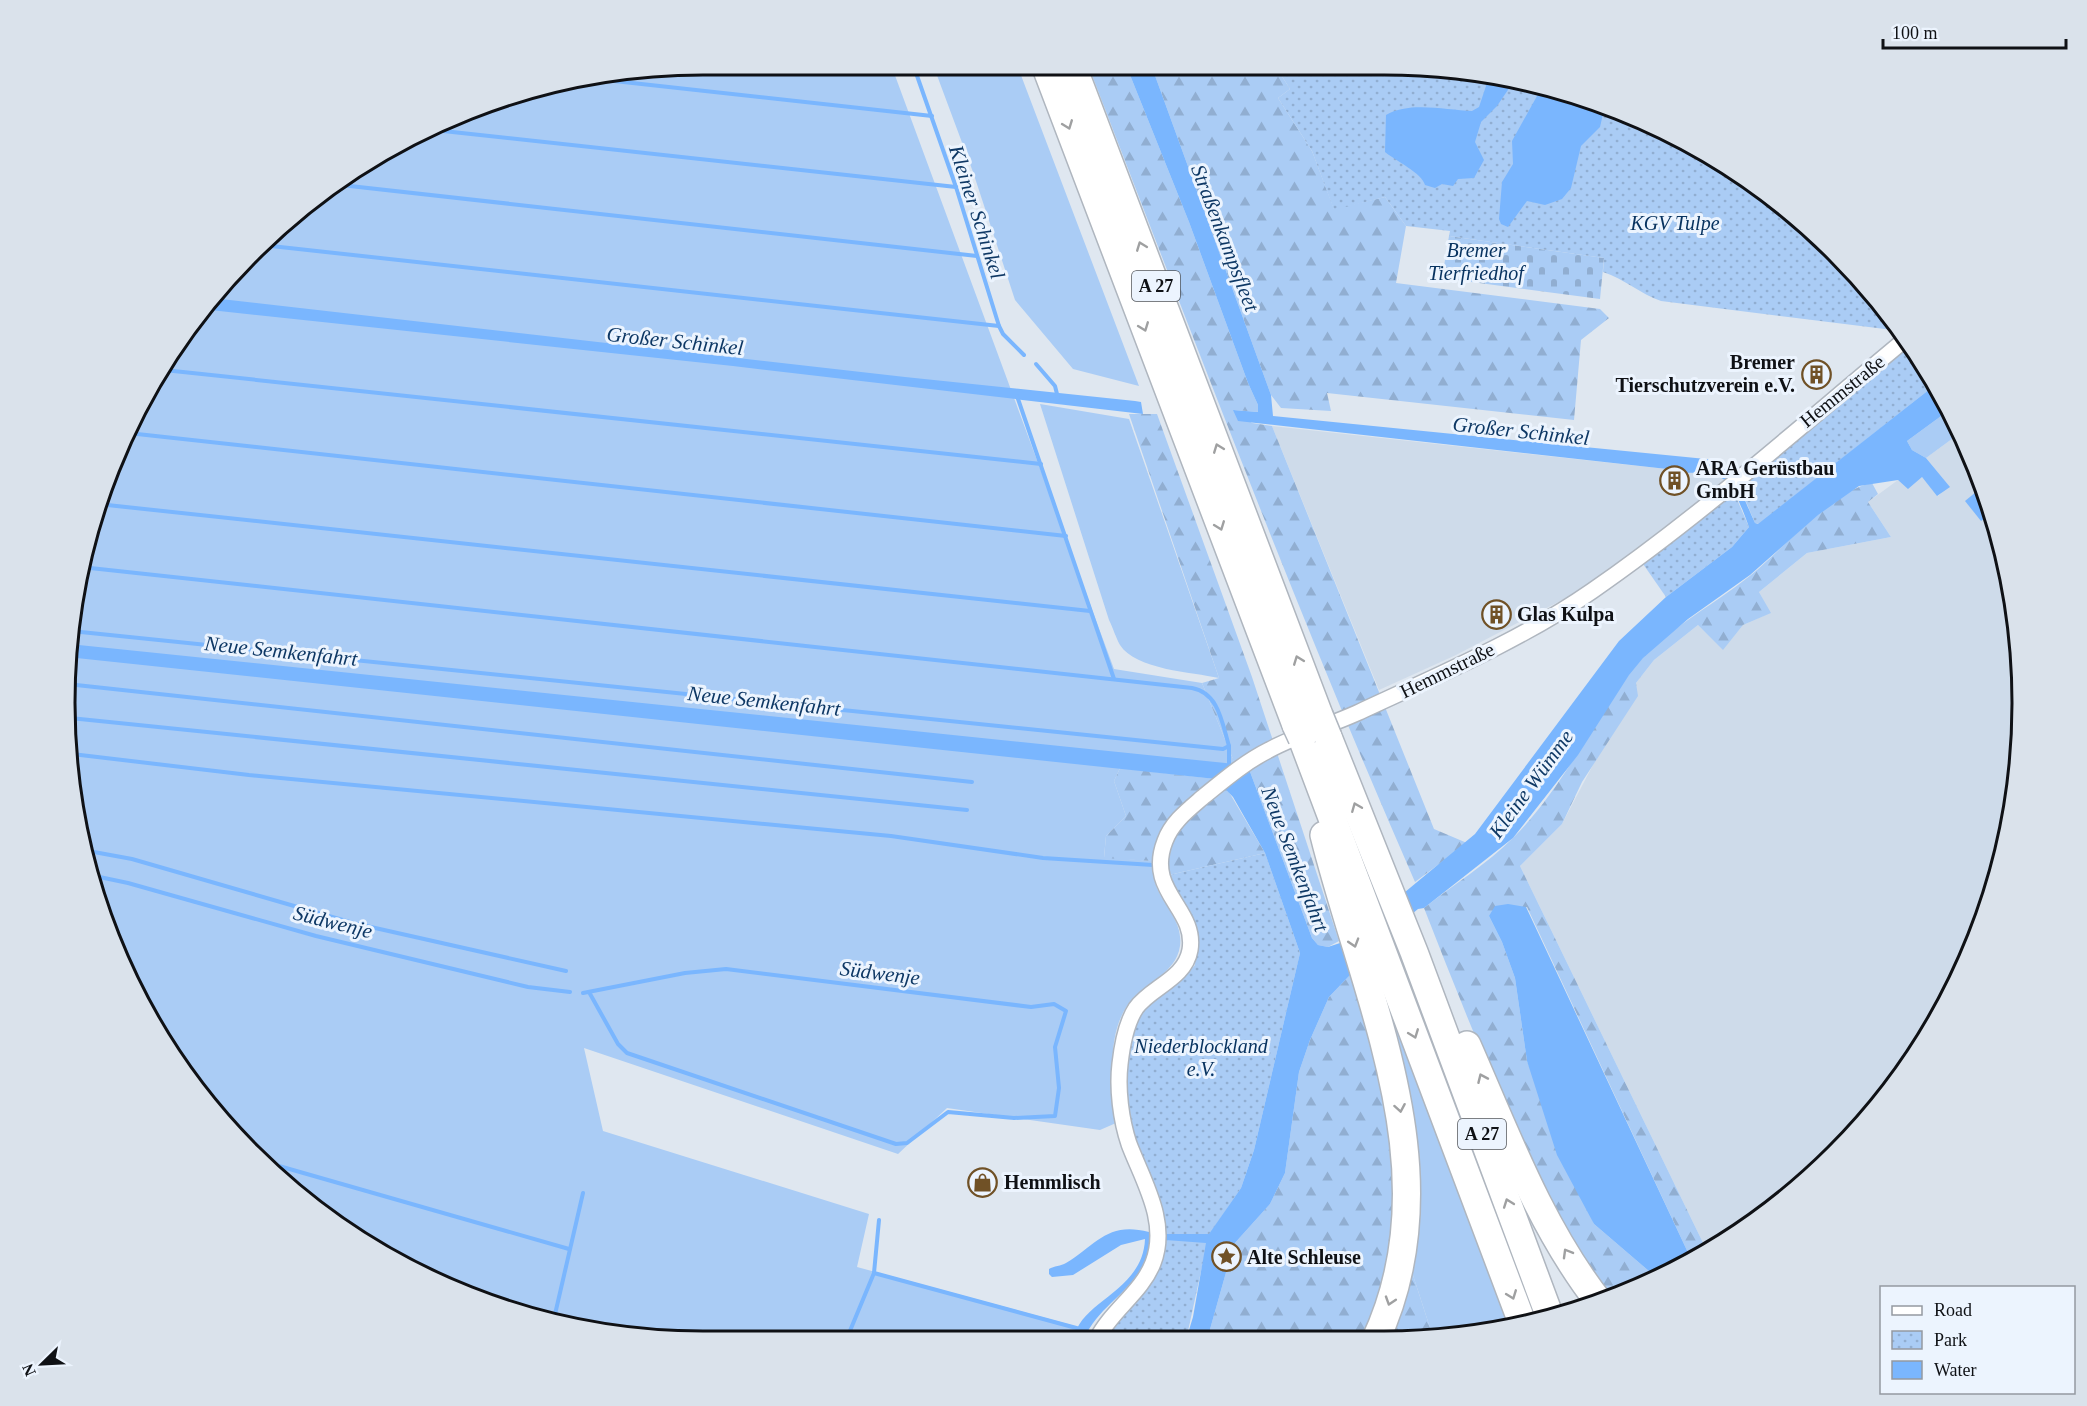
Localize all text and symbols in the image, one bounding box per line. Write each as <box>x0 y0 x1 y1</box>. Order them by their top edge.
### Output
scale bar <box>1883 12 2066 50</box>
text: 100 m <box>1892 23 1938 43</box>
one-way arrow <box>1060 119 1073 130</box>
water label: Kleiner Schinkel <box>944 141 1010 282</box>
water label: Straßenkampsfleet <box>1186 161 1264 316</box>
park label: KGV Tulpe <box>1629 212 1720 235</box>
park label: Bremer Tierfriedhof <box>1428 239 1526 285</box>
one-way arrow <box>1136 241 1148 252</box>
road number: A 27 <box>1132 271 1180 301</box>
one-way arrow <box>1136 321 1149 332</box>
water label: Großer Schinkel <box>605 322 745 360</box>
street label: Hemmstraße <box>1795 350 1889 432</box>
place label: Bremer Tierschutzverein e.V. <box>1616 351 1795 396</box>
building icon: Bremer Tierschutzverein e.V. <box>1800 358 1832 390</box>
water label: Großer Schinkel <box>1451 412 1591 450</box>
one-way arrow <box>1212 443 1225 454</box>
place label: ARA Gerüstbau GmbH <box>1696 457 1834 502</box>
building icon: ARA Gerüstbau GmbH <box>1659 464 1691 496</box>
one-way arrow <box>1212 520 1225 531</box>
building icon: Glas Kulpa <box>1480 598 1512 630</box>
place label: Glas Kulpa <box>1517 603 1614 626</box>
water label: Neue Semkenfahrt <box>202 631 360 671</box>
street label: Hemmstraße <box>1396 638 1498 702</box>
one-way arrow <box>1293 655 1306 666</box>
water label: Neue Semkenfahrt <box>685 681 843 721</box>
water label: Kleine Wümme <box>1483 725 1578 844</box>
water label: Neue Semkenfahrt <box>1256 782 1334 936</box>
one-way arrow <box>1351 802 1363 813</box>
water label: Südwenje <box>291 901 375 943</box>
one-way arrow <box>1347 937 1359 948</box>
water label: Südwenje <box>839 956 921 990</box>
one-way arrow <box>1407 1028 1419 1039</box>
park label: Niederblockland e.V. <box>1133 1035 1269 1080</box>
one-way arrow <box>1477 1073 1489 1084</box>
one-way arrow <box>1393 1103 1406 1113</box>
road number: A 27 <box>1458 1119 1506 1149</box>
shop icon: Hemmlisch <box>967 1166 999 1198</box>
place label: Hemmlisch <box>1004 1171 1101 1193</box>
one-way arrow <box>1503 1198 1515 1209</box>
place icon: Alte Schleuse <box>1210 1241 1242 1273</box>
place label: Alte Schleuse <box>1247 1246 1361 1268</box>
one-way arrow <box>1562 1249 1574 1259</box>
legend <box>1880 1286 2075 1394</box>
one-way arrow <box>1505 1289 1517 1300</box>
one-way arrow <box>1385 1295 1397 1306</box>
text: Road <box>1934 1300 1972 1320</box>
text: Park <box>1934 1330 1967 1350</box>
north arrow <box>12 1334 72 1394</box>
text: Water <box>1934 1360 1977 1380</box>
text: N <box>18 1361 39 1379</box>

